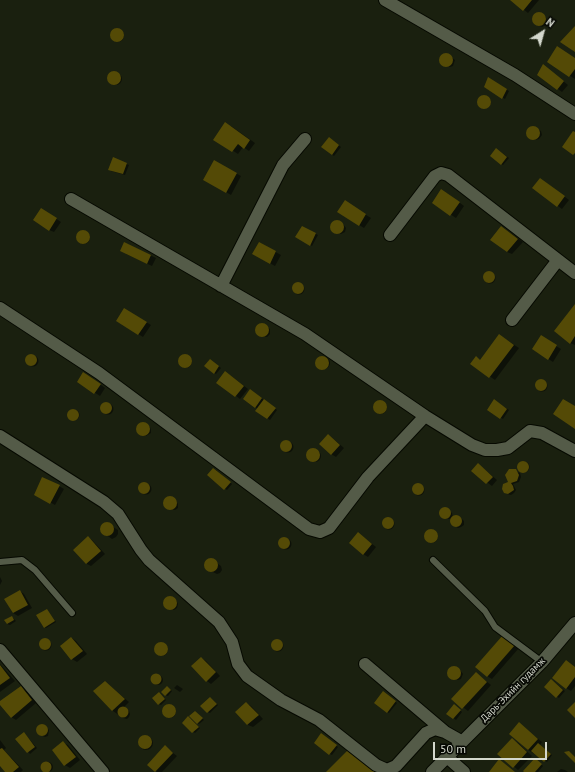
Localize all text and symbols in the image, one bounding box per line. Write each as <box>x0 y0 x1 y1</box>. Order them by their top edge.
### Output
north arrow <box>523 12 563 52</box>
text: N <box>543 15 557 30</box>
street label: Дарь-Эхийн гудамж <box>478 655 548 725</box>
scale bar <box>435 734 549 760</box>
text: 50 m <box>440 741 466 756</box>

